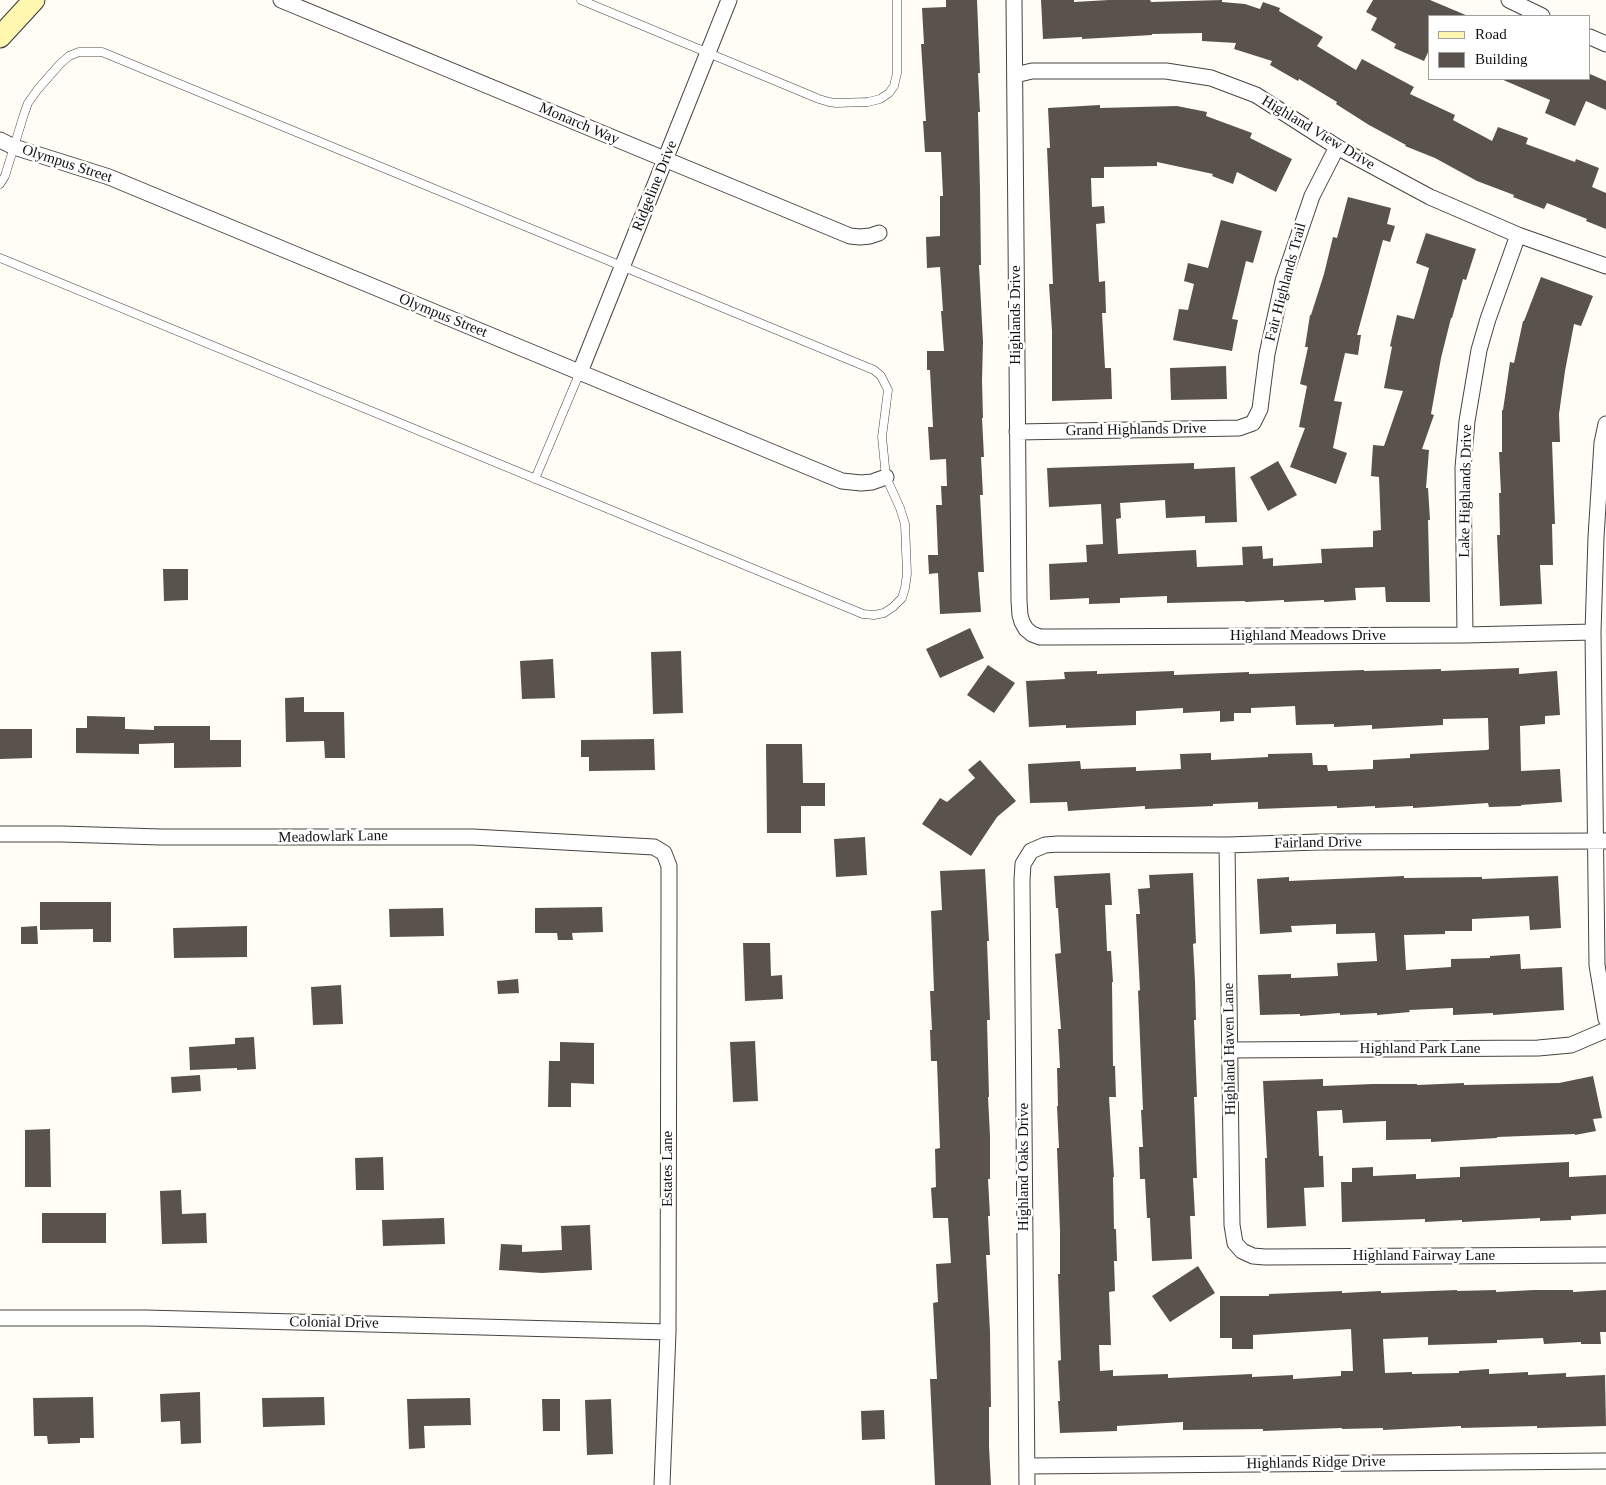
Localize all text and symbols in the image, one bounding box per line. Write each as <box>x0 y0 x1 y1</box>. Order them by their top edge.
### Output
legend <box>1428 15 1591 80</box>
text: Road <box>1475 26 1507 42</box>
text: Building <box>1475 51 1528 67</box>
street label: Highland View Drive <box>1258 92 1378 174</box>
street label: Monarch Way <box>536 99 622 149</box>
street label: Ridgeline Drive <box>629 138 681 234</box>
street label: Olympus Street <box>20 141 114 187</box>
street label: Fair Highlands Trail <box>1262 221 1310 343</box>
street label: Highlands Drive <box>1007 265 1025 365</box>
street label: Olympus Street <box>396 290 490 342</box>
street label: Grand Highlands Drive <box>1065 420 1207 440</box>
street label: Lake Highlands Drive <box>1456 424 1476 558</box>
street label: Highland Meadows Drive <box>1230 627 1386 645</box>
street label: Meadowlark Lane <box>278 827 388 847</box>
street label: Fairland Drive <box>1274 833 1362 853</box>
street label: Highland Haven Lane <box>1220 983 1240 1115</box>
street label: Highland Park Lane <box>1360 1040 1480 1058</box>
street label: Highland Oaks Drive <box>1015 1103 1033 1231</box>
street label: Estates Lane <box>659 1131 677 1207</box>
street label: Highland Fairway Lane <box>1353 1247 1495 1265</box>
street label: Colonial Drive <box>289 1313 379 1333</box>
street label: Highlands Ridge Drive <box>1246 1453 1386 1473</box>

